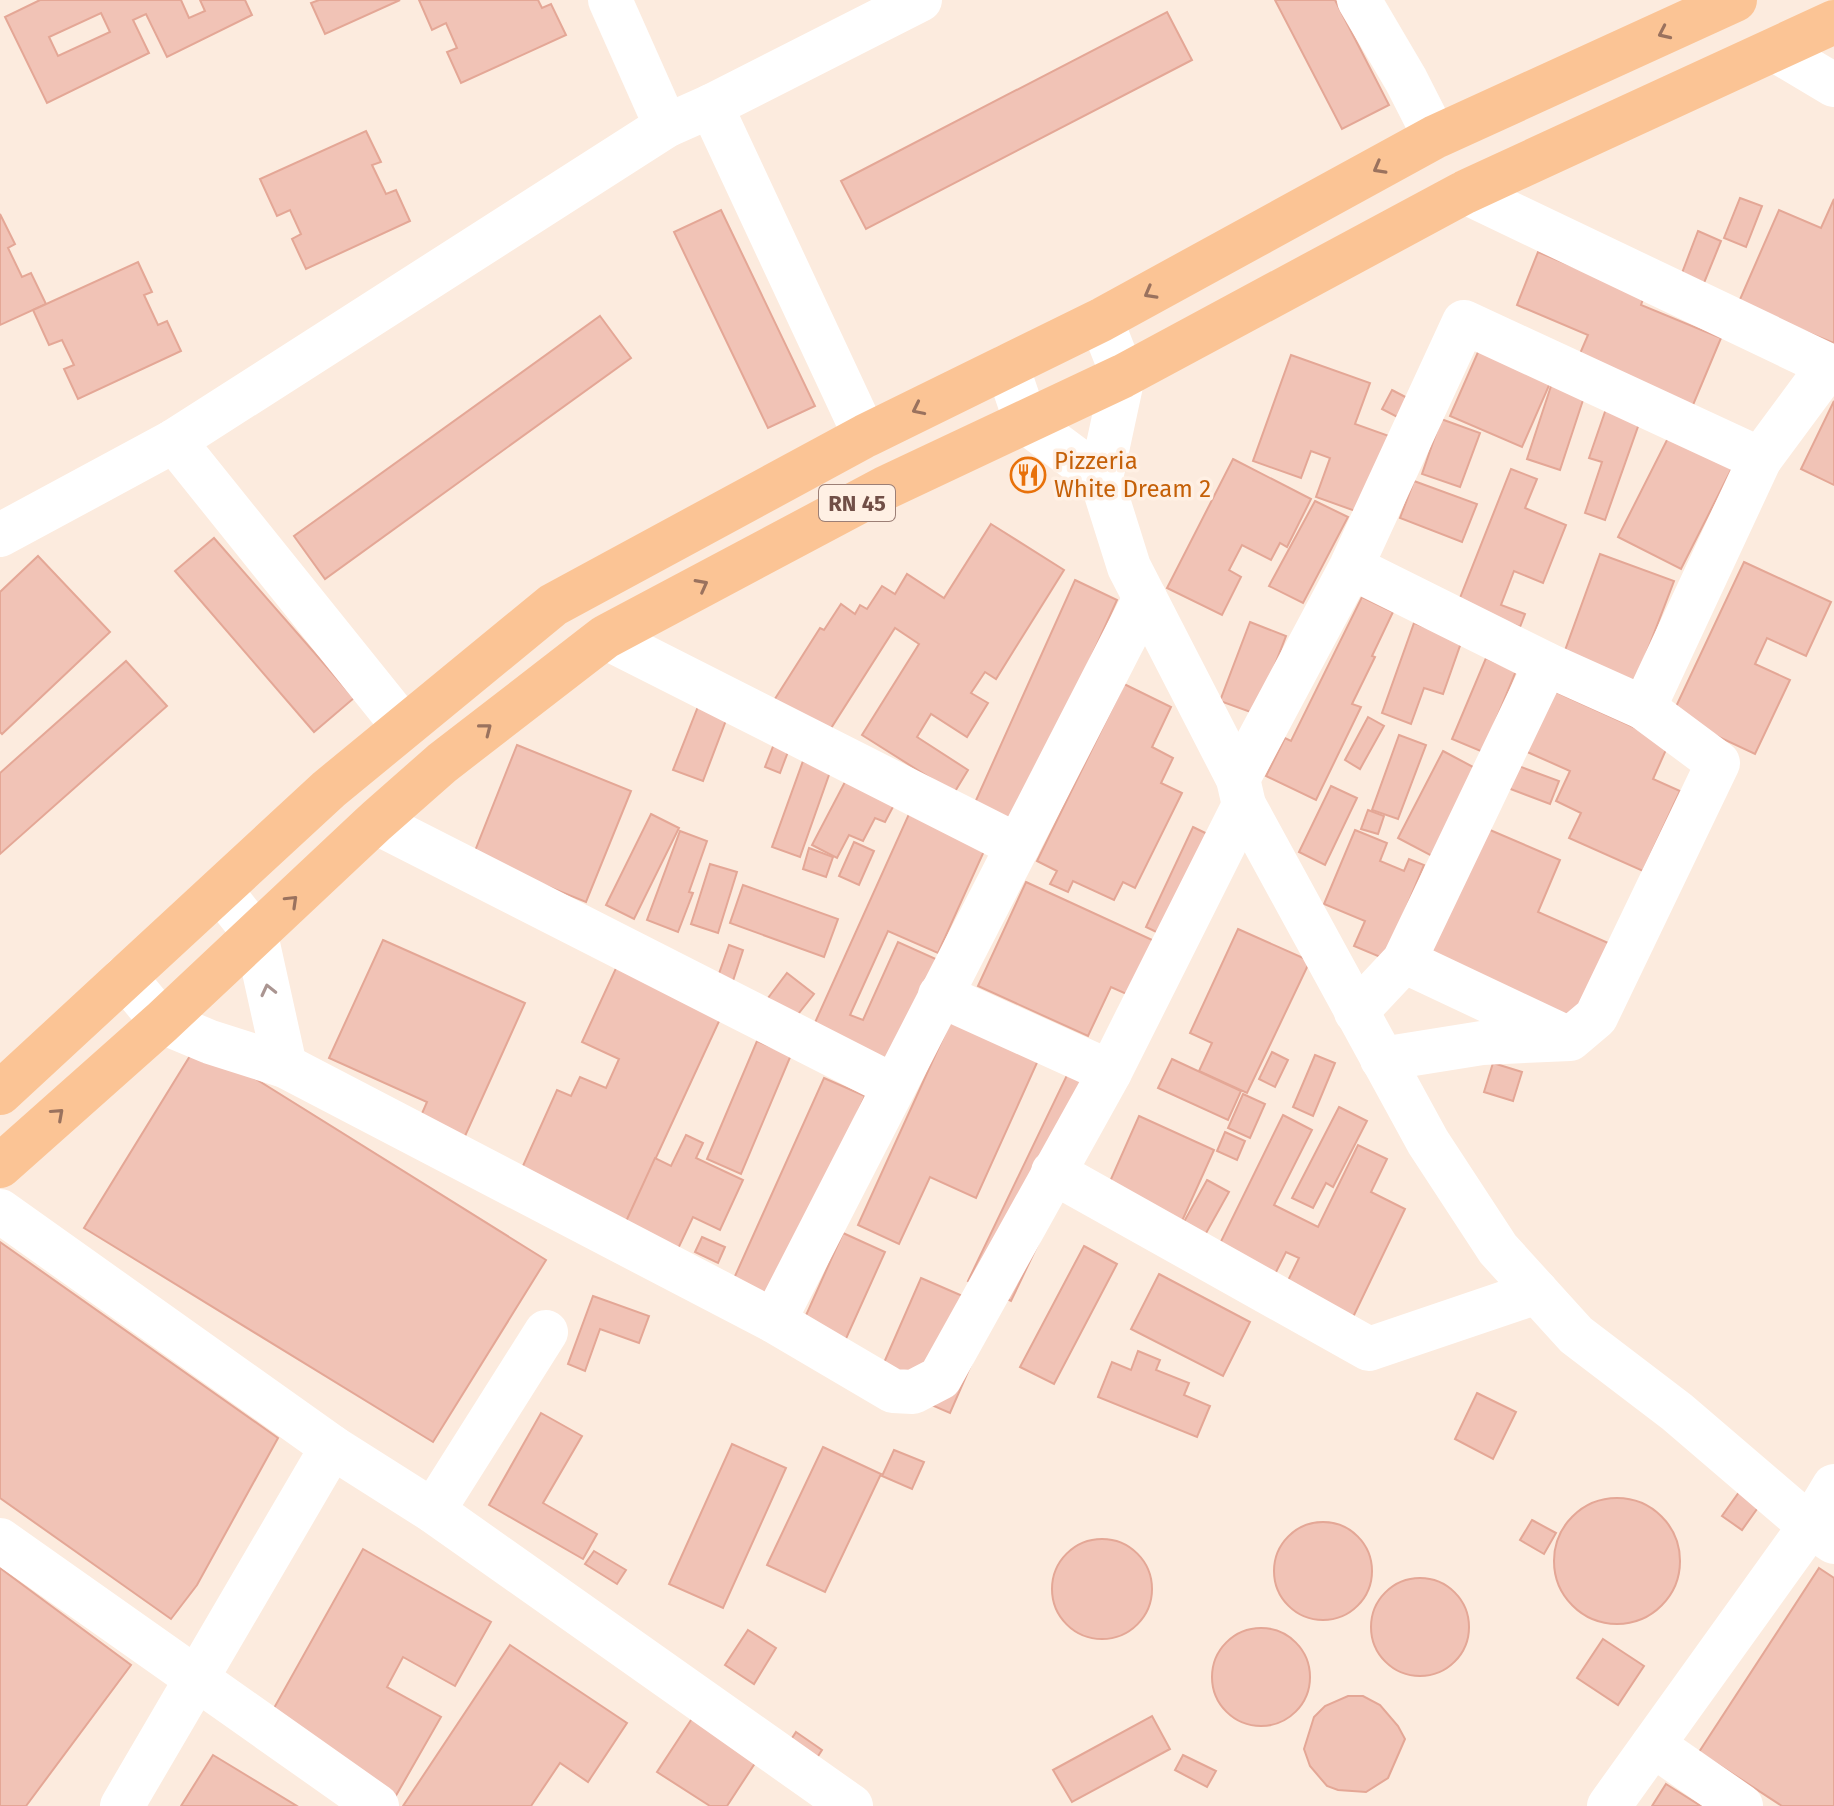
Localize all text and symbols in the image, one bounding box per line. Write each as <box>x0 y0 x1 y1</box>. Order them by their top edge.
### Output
one-way arrow <box>1658 23 1672 39</box>
one-way arrow <box>1373 158 1387 174</box>
one-way arrow <box>1145 283 1159 299</box>
one-way arrow <box>912 400 926 416</box>
place label: Pizzeria White Dream 2 <box>1054 447 1211 503</box>
restaurant icon: Pizzeria White Dream 2 <box>1009 456 1047 494</box>
road number: RN 45 <box>819 485 895 521</box>
one-way arrow <box>693 580 708 595</box>
one-way arrow <box>477 724 491 739</box>
one-way arrow <box>282 896 297 910</box>
one-way arrow <box>260 983 277 997</box>
one-way arrow <box>49 1110 64 1124</box>

